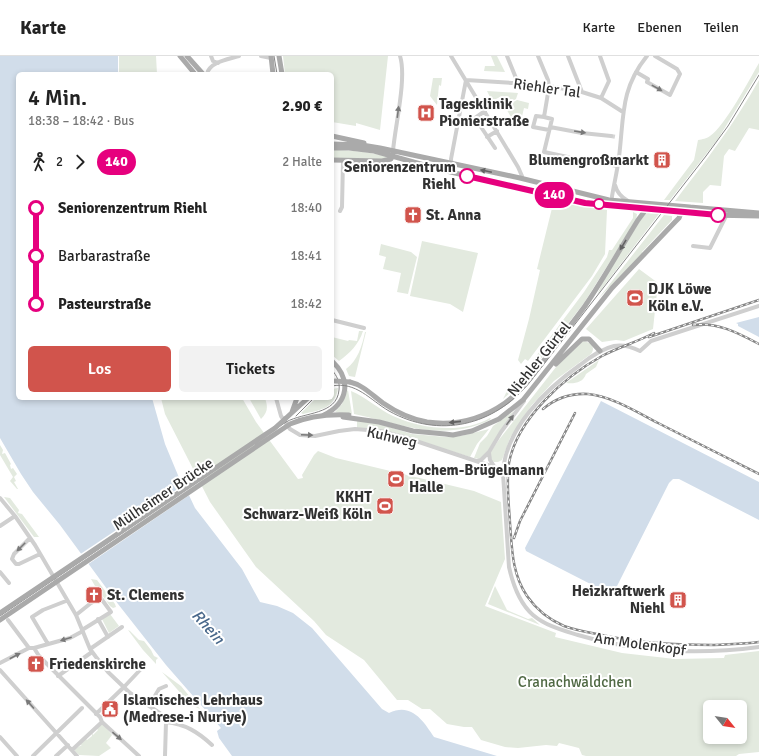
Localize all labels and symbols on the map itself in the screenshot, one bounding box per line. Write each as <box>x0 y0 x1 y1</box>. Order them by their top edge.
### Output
street label: Riehler Tal <box>512 74 582 102</box>
one-way arrow <box>651 84 662 91</box>
place label: Tagesklinik Pionierstraße <box>439 95 529 130</box>
hospital icon: Tagesklinik Pionierstraße <box>416 103 436 123</box>
one-way arrow <box>395 106 401 118</box>
one-way arrow <box>574 129 587 135</box>
building icon: Blumengroßmarkt <box>652 150 672 170</box>
place label: Blumengroßmarkt <box>529 151 649 169</box>
place label: Seniorenzentrum Riehl <box>344 158 456 193</box>
one-way arrow <box>479 167 492 173</box>
marker: Seniorenzentrum Riehl <box>459 168 475 184</box>
line badge: 140 <box>531 182 577 208</box>
unlabelled marker <box>593 198 605 210</box>
church icon: St. Anna <box>403 205 423 225</box>
place label: St. Anna <box>426 206 482 224</box>
unlabelled marker <box>710 207 726 223</box>
one-way arrow <box>619 240 627 250</box>
place label: DJK Löwe Köln e.V. <box>648 280 712 315</box>
sports icon: DJK Löwe Köln e.V. <box>625 288 645 308</box>
street label: Niehler Gürtel <box>503 318 575 400</box>
one-way arrow <box>506 415 514 426</box>
one-way arrow <box>449 419 461 425</box>
street label: Kuhweg <box>365 423 419 452</box>
one-way arrow <box>301 432 313 439</box>
street label: Mülheimer Brücke <box>109 454 217 534</box>
place label: Jochem-Brügelmann Halle <box>409 461 544 496</box>
sports icon: Jochem-Brügelmann Halle <box>386 469 406 489</box>
place label: KKHT Schwarz-Weiß Köln <box>243 488 372 523</box>
sports icon: KKHT Schwarz-Weiß Köln <box>375 496 395 516</box>
one-way arrow <box>16 542 26 552</box>
place label: Heizkraftwerk Niehl <box>572 582 665 617</box>
church icon: St. Clemens <box>84 585 104 605</box>
place label: St. Clemens <box>107 586 184 604</box>
building icon: Heizkraftwerk Niehl <box>668 590 688 610</box>
water label: Rhein <box>187 606 229 649</box>
street label: Am Molenkopf <box>593 629 688 659</box>
one-way arrow <box>60 636 72 642</box>
one-way arrow <box>9 652 20 659</box>
church icon: Friedenskirche <box>26 654 46 674</box>
place label: Friedenskirche <box>49 655 146 673</box>
park label: Cranachwäldchen <box>518 673 632 691</box>
place label: Islamisches Lehrhaus (Medrese-i Nuriye) <box>123 691 263 726</box>
one-way arrow <box>25 699 35 709</box>
public building icon: Islamisches Lehrhaus (Medrese-i Nuriye) <box>100 699 120 719</box>
north arrow <box>703 700 747 744</box>
one-way arrow <box>112 732 123 741</box>

